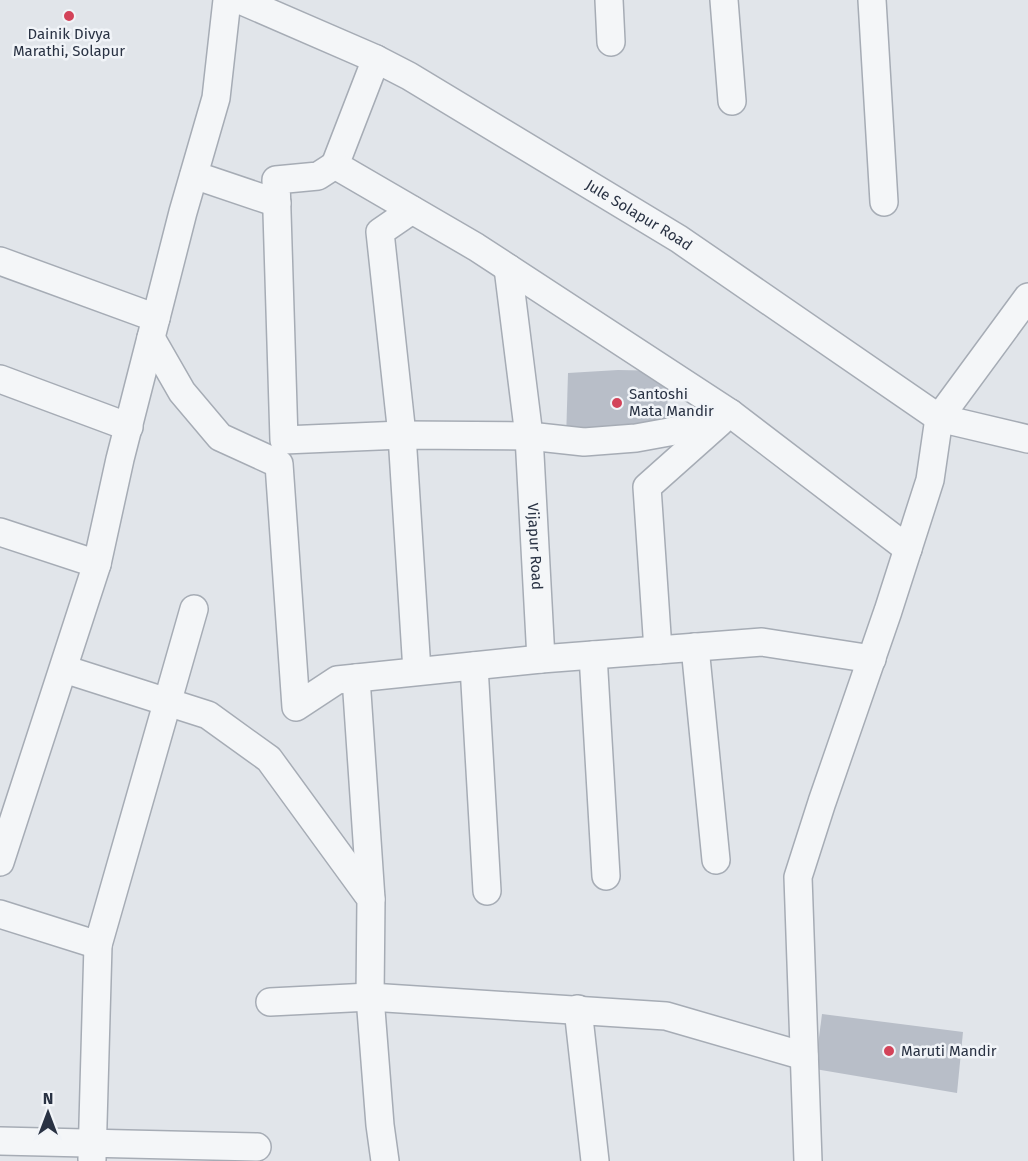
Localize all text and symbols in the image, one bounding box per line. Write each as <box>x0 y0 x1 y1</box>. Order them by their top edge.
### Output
marker: Dainik Divya Marathi, Solapur <box>62 9 76 23</box>
place label: Dainik Divya Marathi, Solapur <box>13 25 125 60</box>
street label: Jule Solapur Road <box>582 176 696 254</box>
place label: Santoshi Mata Mandir <box>629 385 714 420</box>
marker: Santoshi Mata Mandir <box>610 396 624 410</box>
street label: Vijapur Road <box>524 503 546 590</box>
place label: Maruti Mandir <box>901 1042 997 1060</box>
marker: Maruti Mandir <box>882 1044 896 1058</box>
north arrow <box>18 1083 78 1143</box>
text: N <box>43 1089 53 1108</box>

